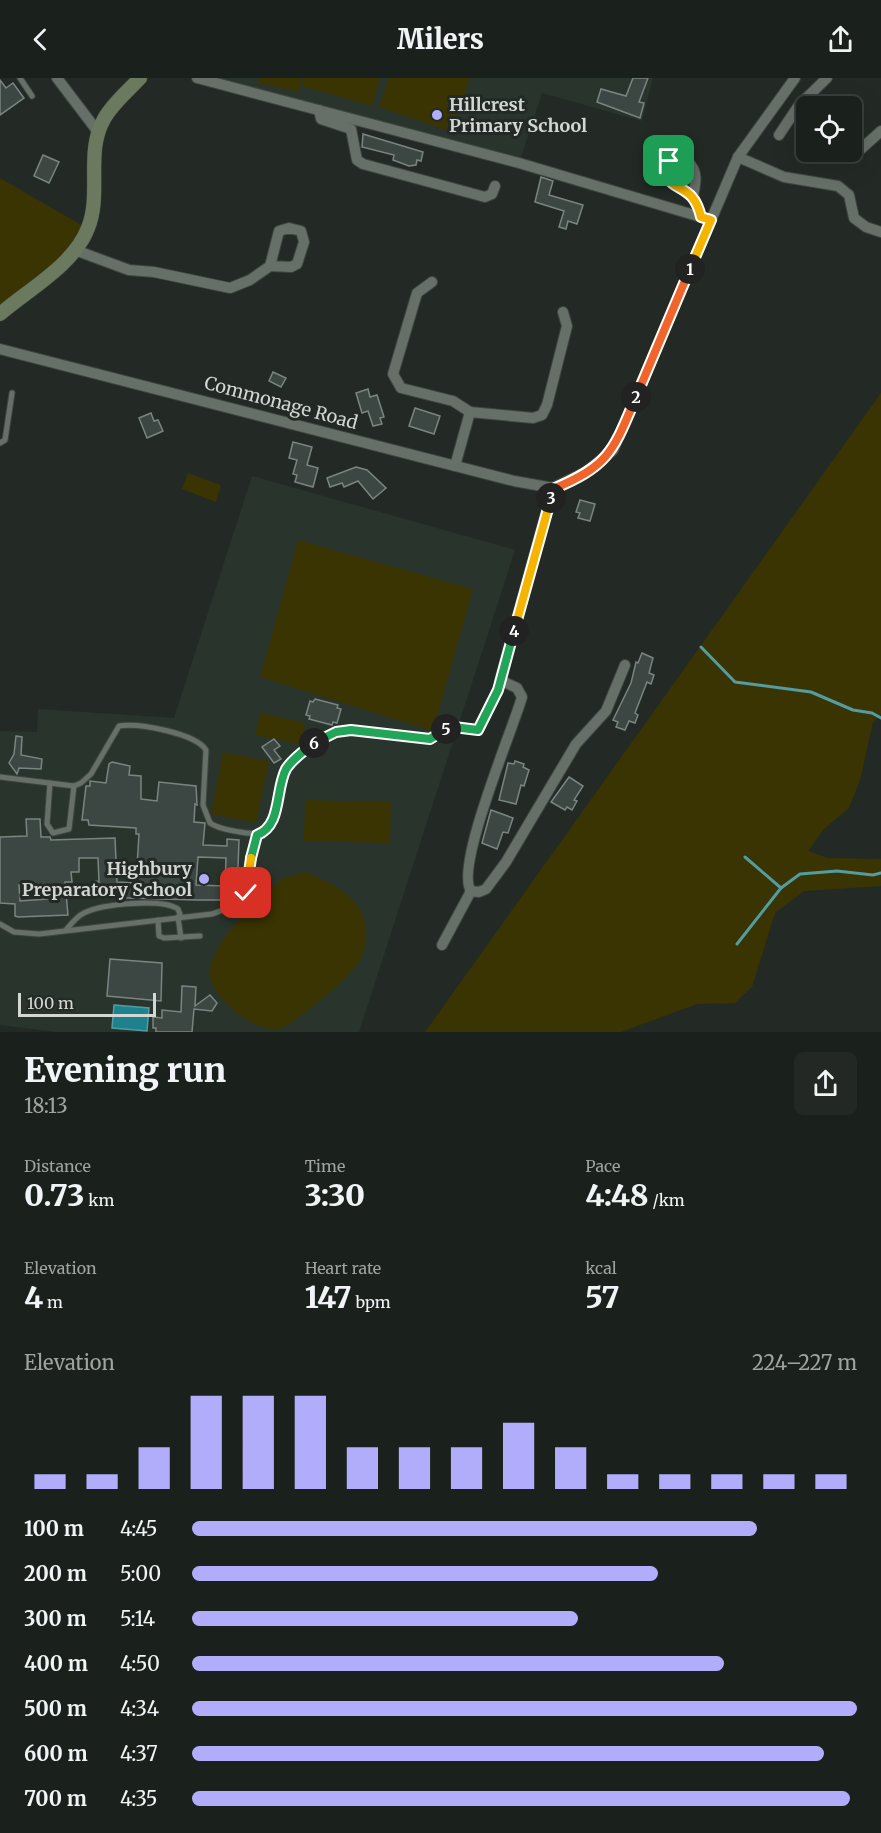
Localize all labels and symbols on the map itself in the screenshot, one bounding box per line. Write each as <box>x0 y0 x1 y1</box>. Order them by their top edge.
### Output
place label: Hillcrest Primary School <box>449 93 587 137</box>
marker: Hillcrest Primary School <box>430 108 444 122</box>
pin <box>643 135 694 186</box>
pin: 1 <box>675 254 705 284</box>
street label: Commonage Road <box>202 371 360 434</box>
pin: 2 <box>621 382 651 412</box>
pin: 3 <box>536 483 566 513</box>
pin: 4 <box>499 616 529 646</box>
pin: 5 <box>431 714 461 744</box>
pin: 6 <box>299 728 329 758</box>
place label: Highbury Preparatory School <box>22 857 192 901</box>
pin <box>220 867 271 918</box>
marker: Highbury Preparatory School <box>197 872 211 886</box>
scale bar <box>18 990 156 1018</box>

